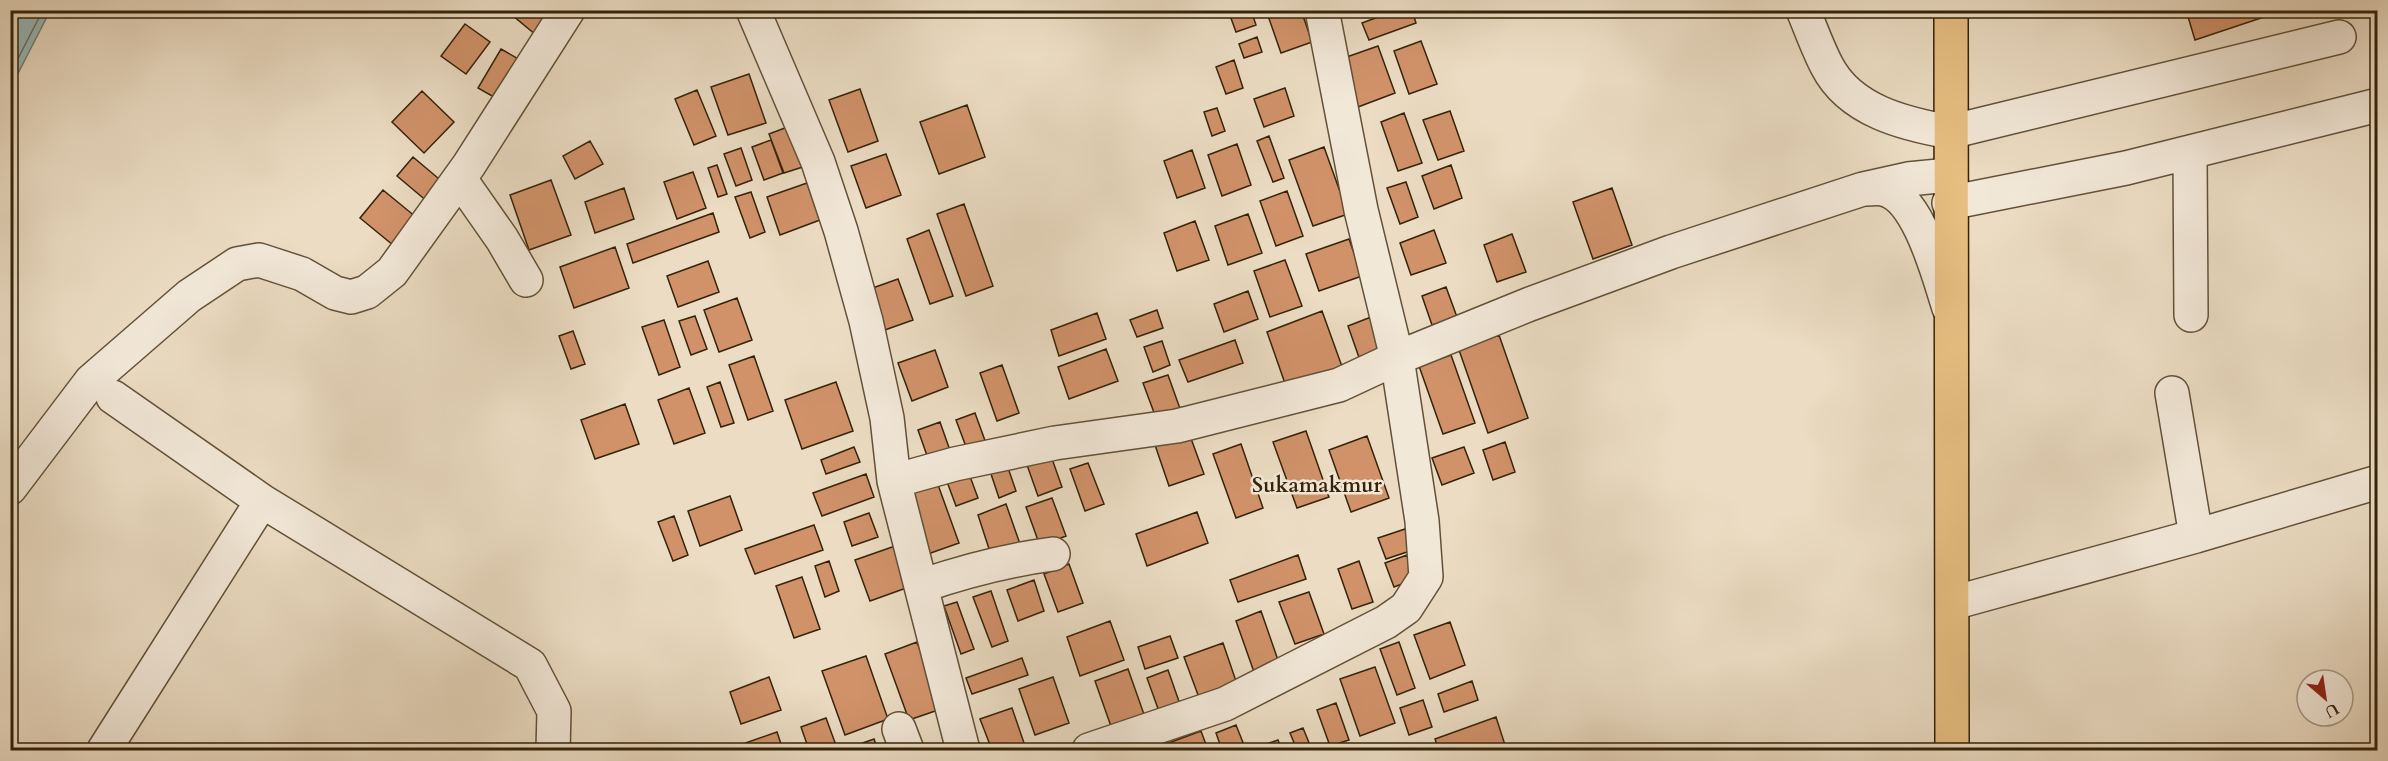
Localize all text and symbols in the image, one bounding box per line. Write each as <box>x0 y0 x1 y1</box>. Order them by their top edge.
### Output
district label: Sukamakmur <box>1252 471 1383 500</box>
north arrow <box>2295 668 2355 728</box>
text: U <box>2321 697 2343 723</box>

